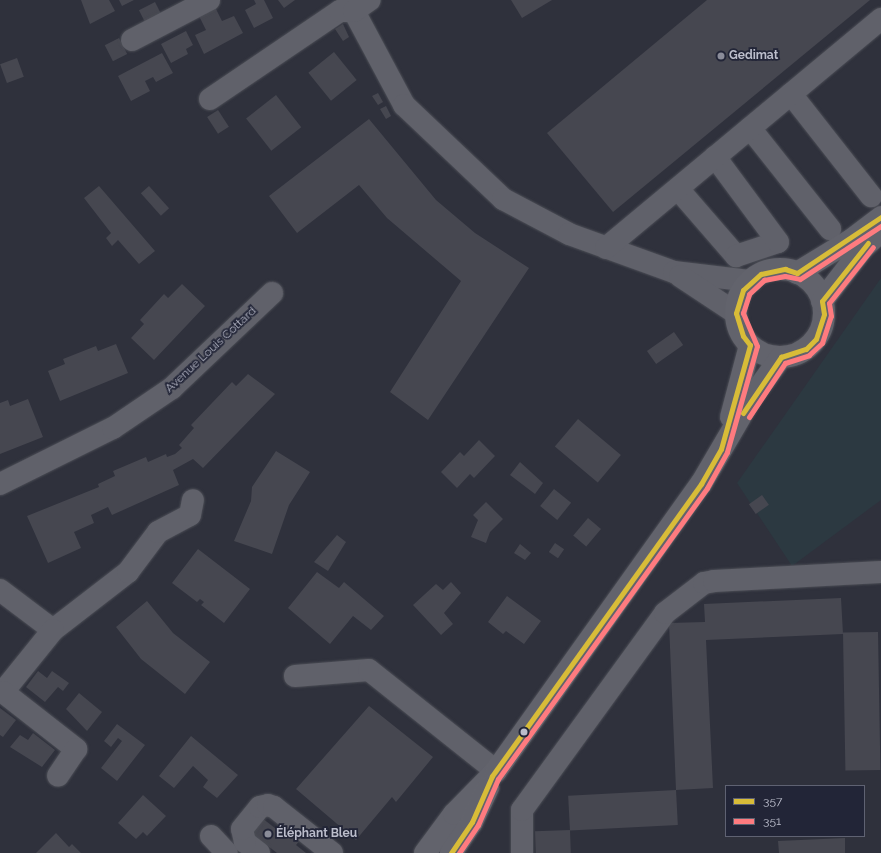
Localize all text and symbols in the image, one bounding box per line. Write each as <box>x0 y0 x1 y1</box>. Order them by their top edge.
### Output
place label: Gedimat <box>729 49 778 63</box>
marker: Gedimat <box>716 51 726 61</box>
street label: Avenue Louis Cottard <box>163 304 259 396</box>
unlabelled marker <box>519 727 529 737</box>
legend <box>725 785 865 837</box>
text: 357 <box>763 794 782 808</box>
text: 351 <box>763 814 781 828</box>
place label: Éléphant Bleu <box>276 827 357 841</box>
marker: Éléphant Bleu <box>263 829 273 839</box>

